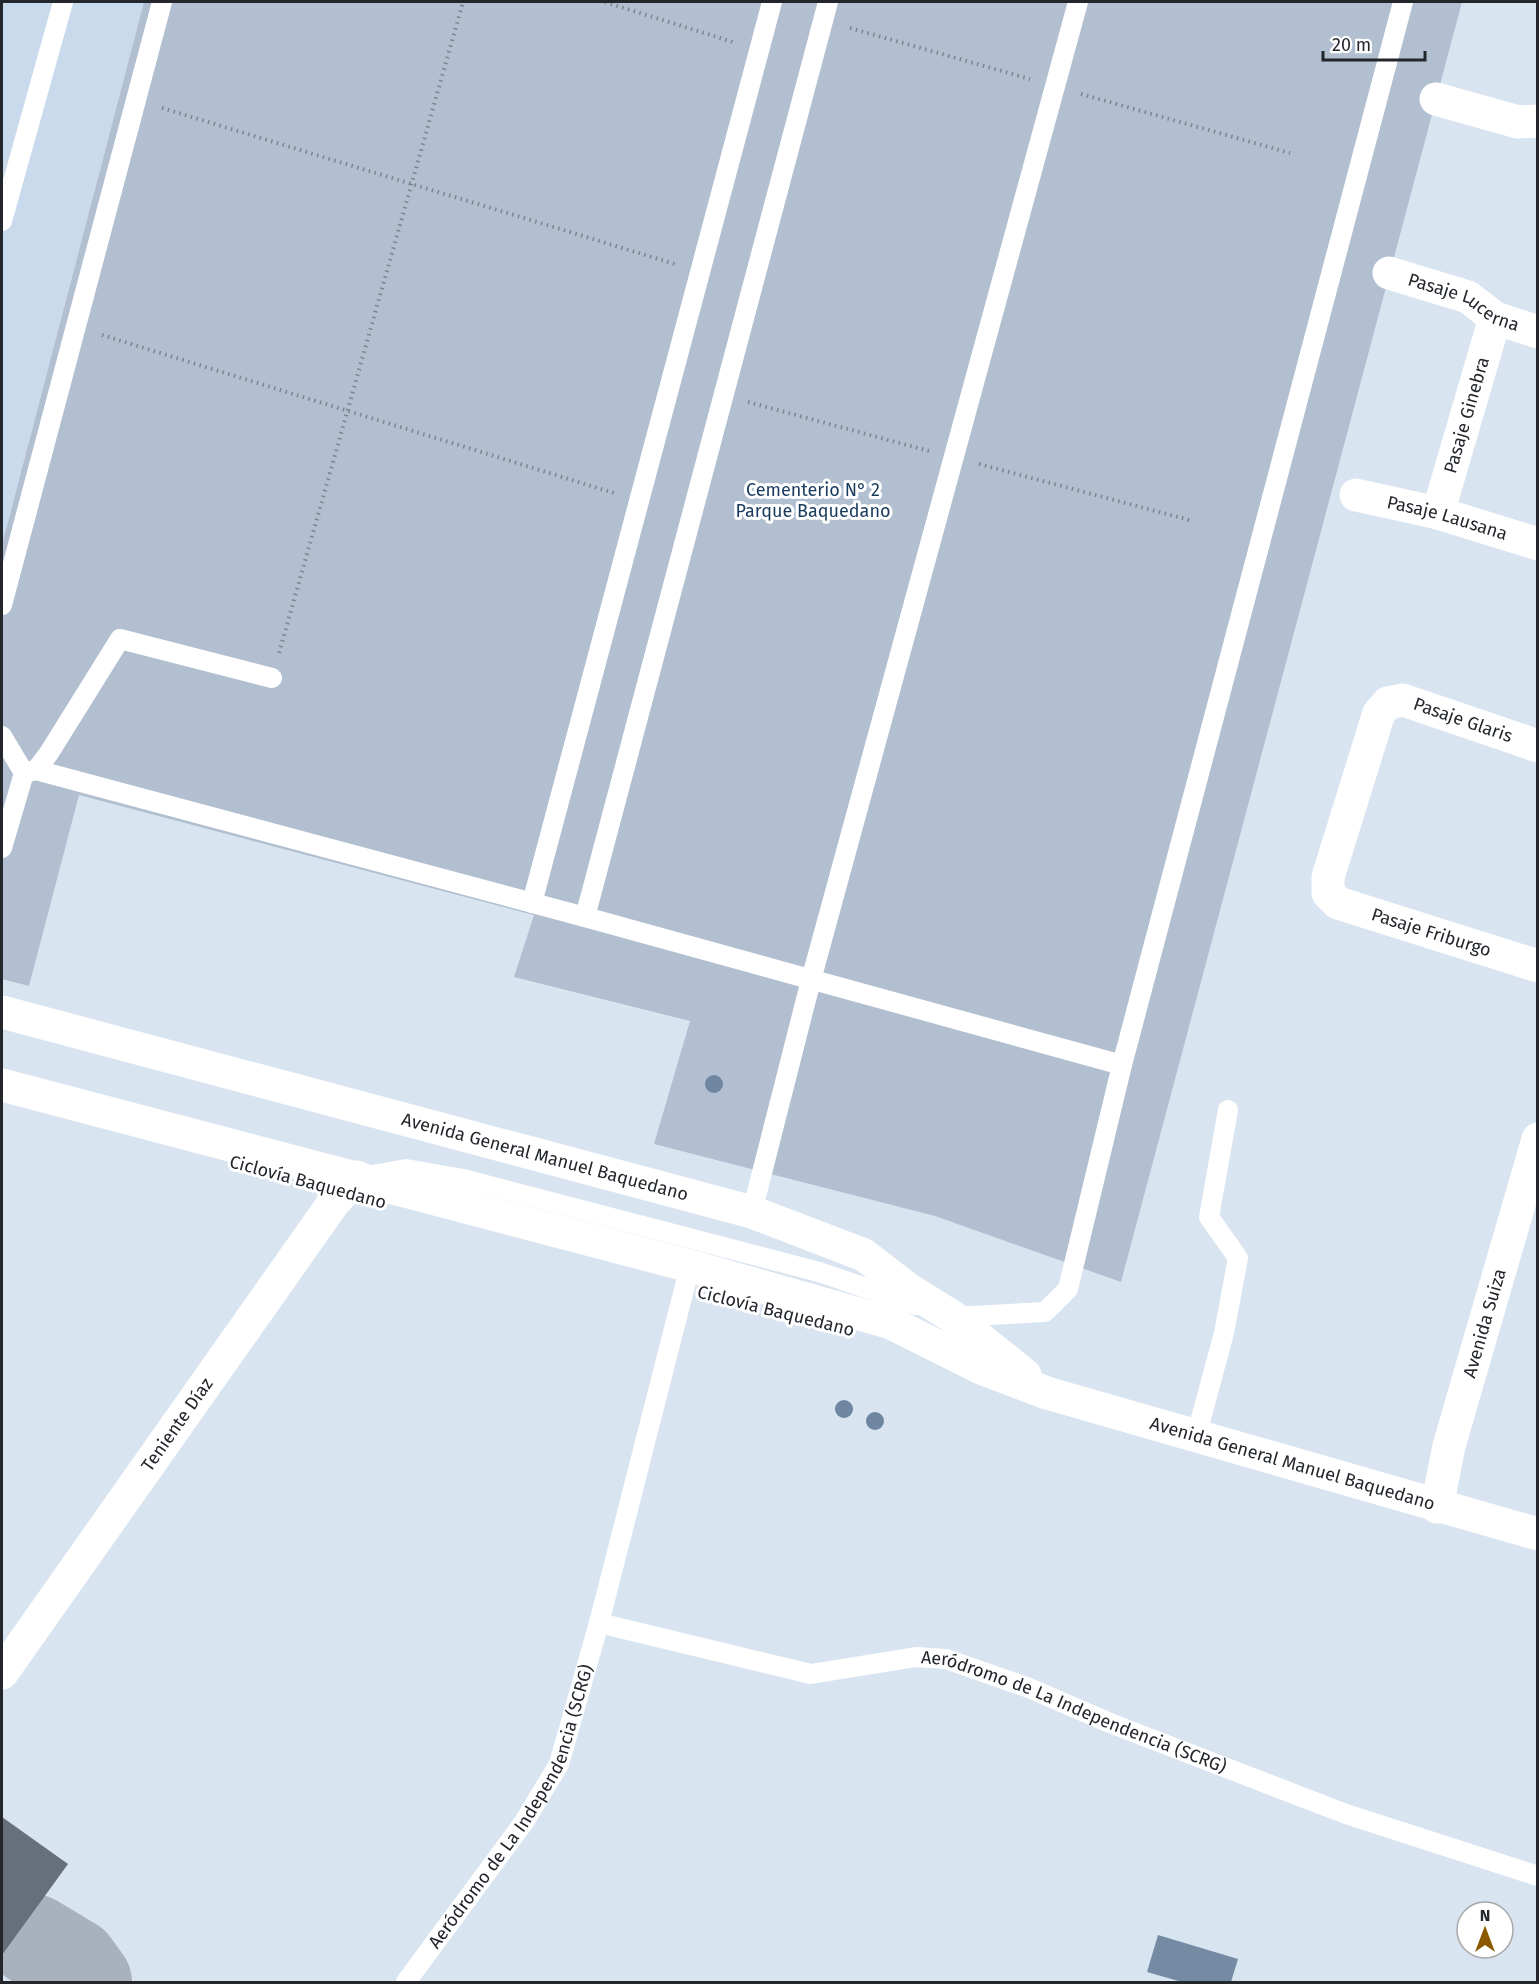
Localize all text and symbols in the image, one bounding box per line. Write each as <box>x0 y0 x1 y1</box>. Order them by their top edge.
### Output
scale bar <box>1323 24 1425 62</box>
text: 20 m <box>1332 34 1371 56</box>
street label: Pasaje Lucerna <box>1405 268 1522 336</box>
street label: Pasaje Ginebra <box>1439 354 1494 476</box>
park label: Cementerio N° 2 Parque Baquedano <box>736 479 890 522</box>
street label: Pasaje Lausana <box>1385 491 1510 545</box>
street label: Pasaje Glaris <box>1411 693 1515 747</box>
street label: Pasaje Friburgo <box>1369 903 1494 962</box>
street label: Avenida General Manuel Baquedano <box>399 1108 691 1206</box>
street label: Ciclovía Baquedano <box>227 1151 389 1213</box>
street label: Avenida Suiza <box>1458 1266 1511 1380</box>
street label: Ciclovía Baquedano <box>695 1281 857 1341</box>
street label: Teniente Díaz <box>137 1373 218 1476</box>
street label: Avenida General Manuel Baquedano <box>1147 1412 1438 1515</box>
street label: Aeródromo de La Independencia (SCRG) <box>920 1646 1230 1778</box>
street label: Aeródromo de La Independencia (SCRG) <box>424 1662 598 1953</box>
north arrow <box>1455 1900 1515 1960</box>
text: N <box>1480 1906 1490 1925</box>

